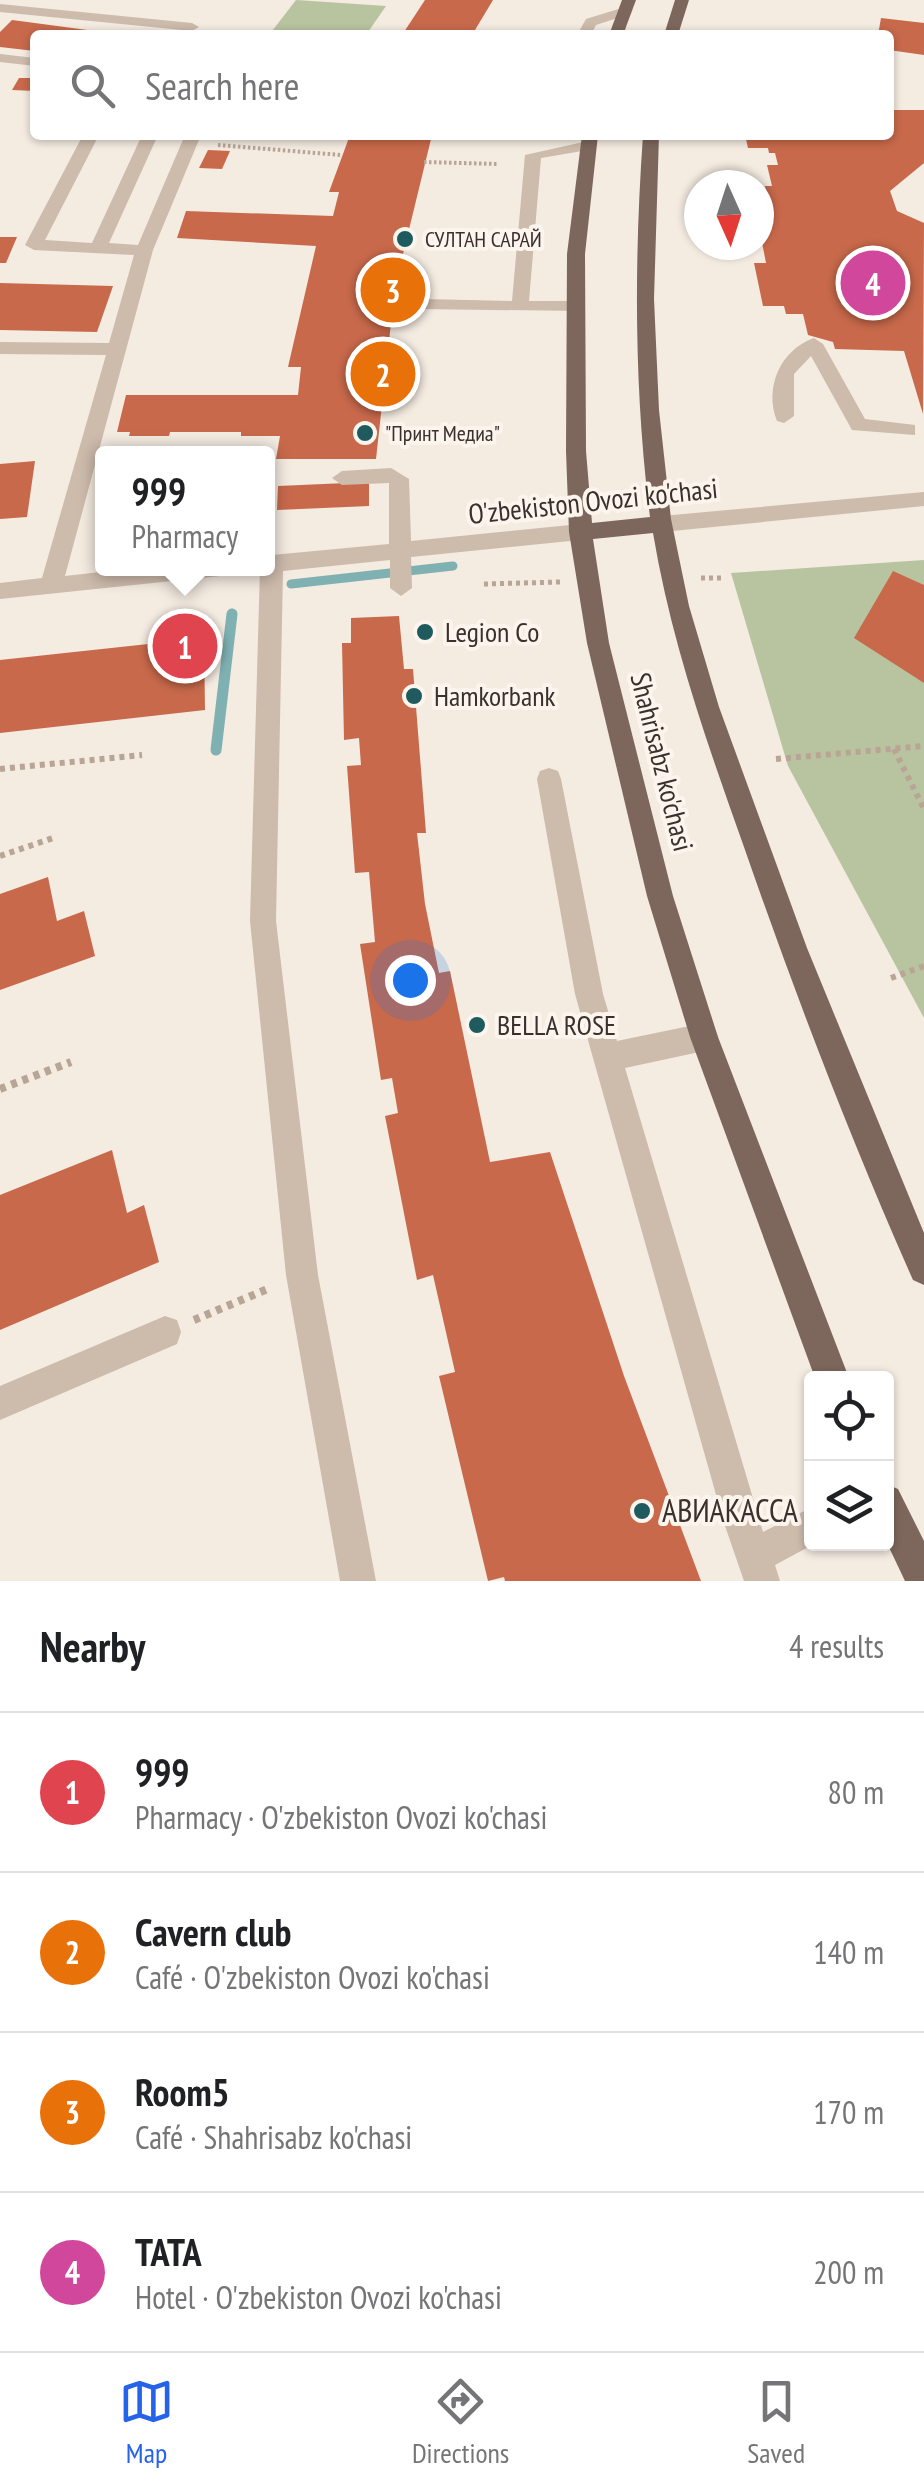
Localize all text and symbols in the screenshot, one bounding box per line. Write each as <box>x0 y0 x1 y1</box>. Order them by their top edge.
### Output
search box <box>30 30 894 140</box>
icon: search <box>65 58 120 113</box>
text: Search here <box>145 61 299 110</box>
north arrow <box>684 170 774 260</box>
place label: СУЛТАН САРАЙ <box>425 225 542 253</box>
marker: СУЛТАН САРАЙ <box>394 228 416 250</box>
pin: 4 <box>840 246 906 320</box>
pin: 3 <box>360 252 426 328</box>
pin: 2 <box>350 336 416 412</box>
place label: "Принт Медиа" <box>385 419 500 447</box>
marker: "Принт Медиа" <box>354 422 376 444</box>
popup <box>95 446 275 576</box>
text: 999 <box>132 466 186 515</box>
street label: O'zbekiston Ovozi ko'chasi <box>466 469 719 532</box>
text: Pharmacy <box>132 515 238 557</box>
pin: 1 <box>152 608 218 684</box>
place label: Legion Co <box>445 613 539 650</box>
marker: Legion Co <box>414 621 436 643</box>
street label: Shahrisabz ko'chasi <box>622 669 703 855</box>
place label: Hamkorbank <box>434 677 555 714</box>
marker: Hamkorbank <box>403 685 425 707</box>
your location <box>385 955 436 1006</box>
place label: BELLA ROSE <box>497 1006 616 1043</box>
marker: BELLA ROSE <box>466 1014 488 1036</box>
map controls <box>804 1371 894 1551</box>
button: locate <box>804 1371 894 1461</box>
button: layers <box>804 1461 894 1551</box>
place label: АВИАКАССА <box>662 1489 798 1531</box>
marker: АВИАКАССА <box>631 1500 653 1522</box>
text: Nearby <box>40 1619 145 1674</box>
text: 4 results <box>789 1625 884 1667</box>
text: 999 <box>135 1747 190 1796</box>
text: 1 <box>65 1771 80 1813</box>
text: 80 m <box>828 1771 884 1813</box>
text: Pharmacy · O'zbekiston Ovozi ko'chasi <box>135 1796 548 1838</box>
text: Cavern club <box>135 1907 291 1956</box>
text: 2 <box>65 1931 80 1973</box>
text: 140 m <box>813 1931 884 1973</box>
text: Café · O'zbekiston Ovozi ko'chasi <box>135 1956 490 1998</box>
text: Room5 <box>135 2067 230 2116</box>
text: 3 <box>65 2091 80 2133</box>
text: 170 m <box>813 2091 884 2133</box>
text: Café · Shahrisabz ko'chasi <box>135 2116 412 2158</box>
text: ТАТА <box>135 2227 202 2276</box>
text: 4 <box>65 2251 80 2293</box>
text: 200 m <box>813 2251 884 2293</box>
text: Hotel · O'zbekiston Ovozi ko'chasi <box>135 2276 502 2318</box>
tab: Map <box>119 2374 174 2471</box>
tab: Directions <box>412 2374 509 2471</box>
tab: Saved <box>747 2374 805 2471</box>

